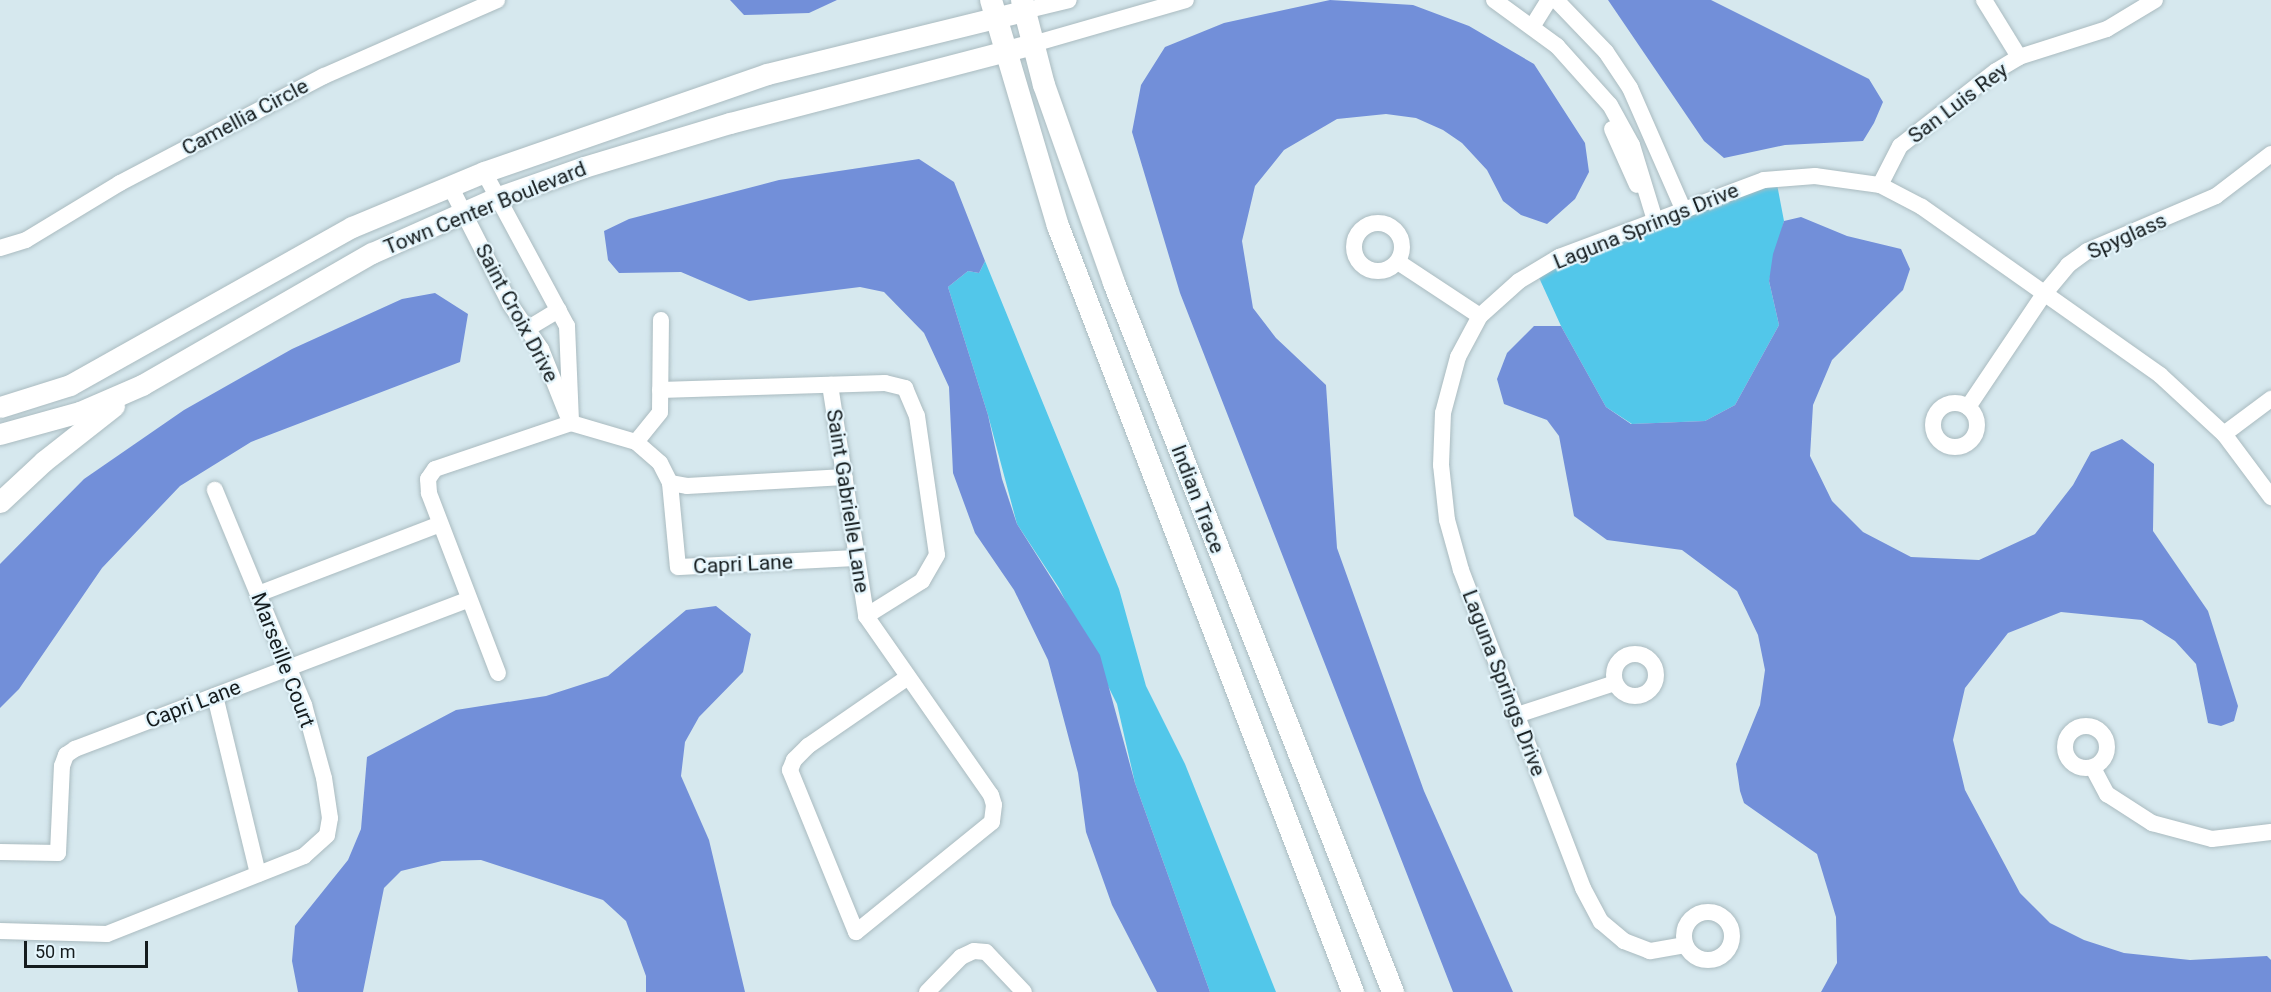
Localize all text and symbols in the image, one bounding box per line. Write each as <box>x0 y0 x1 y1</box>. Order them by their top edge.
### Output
street label: San Luis Rey <box>1903 57 2013 149</box>
street label: Camellia Circle <box>177 73 313 161</box>
street label: Town Center Boulevard <box>380 156 590 260</box>
street label: Laguna Springs Drive <box>1550 177 1742 275</box>
street label: Spyglass <box>2084 207 2170 265</box>
street label: Saint Croix Drive <box>470 239 564 387</box>
street label: Saint Gabrielle Lane <box>821 407 875 595</box>
street label: Indian Trace <box>1166 441 1230 557</box>
street label: Capri Lane <box>693 549 793 579</box>
street label: Laguna Springs Drive <box>1457 586 1551 780</box>
street label: Marseille Court <box>246 589 320 731</box>
street label: Capri Lane <box>142 674 244 734</box>
scale bar <box>27 929 152 967</box>
text: 50 m <box>35 941 75 962</box>

